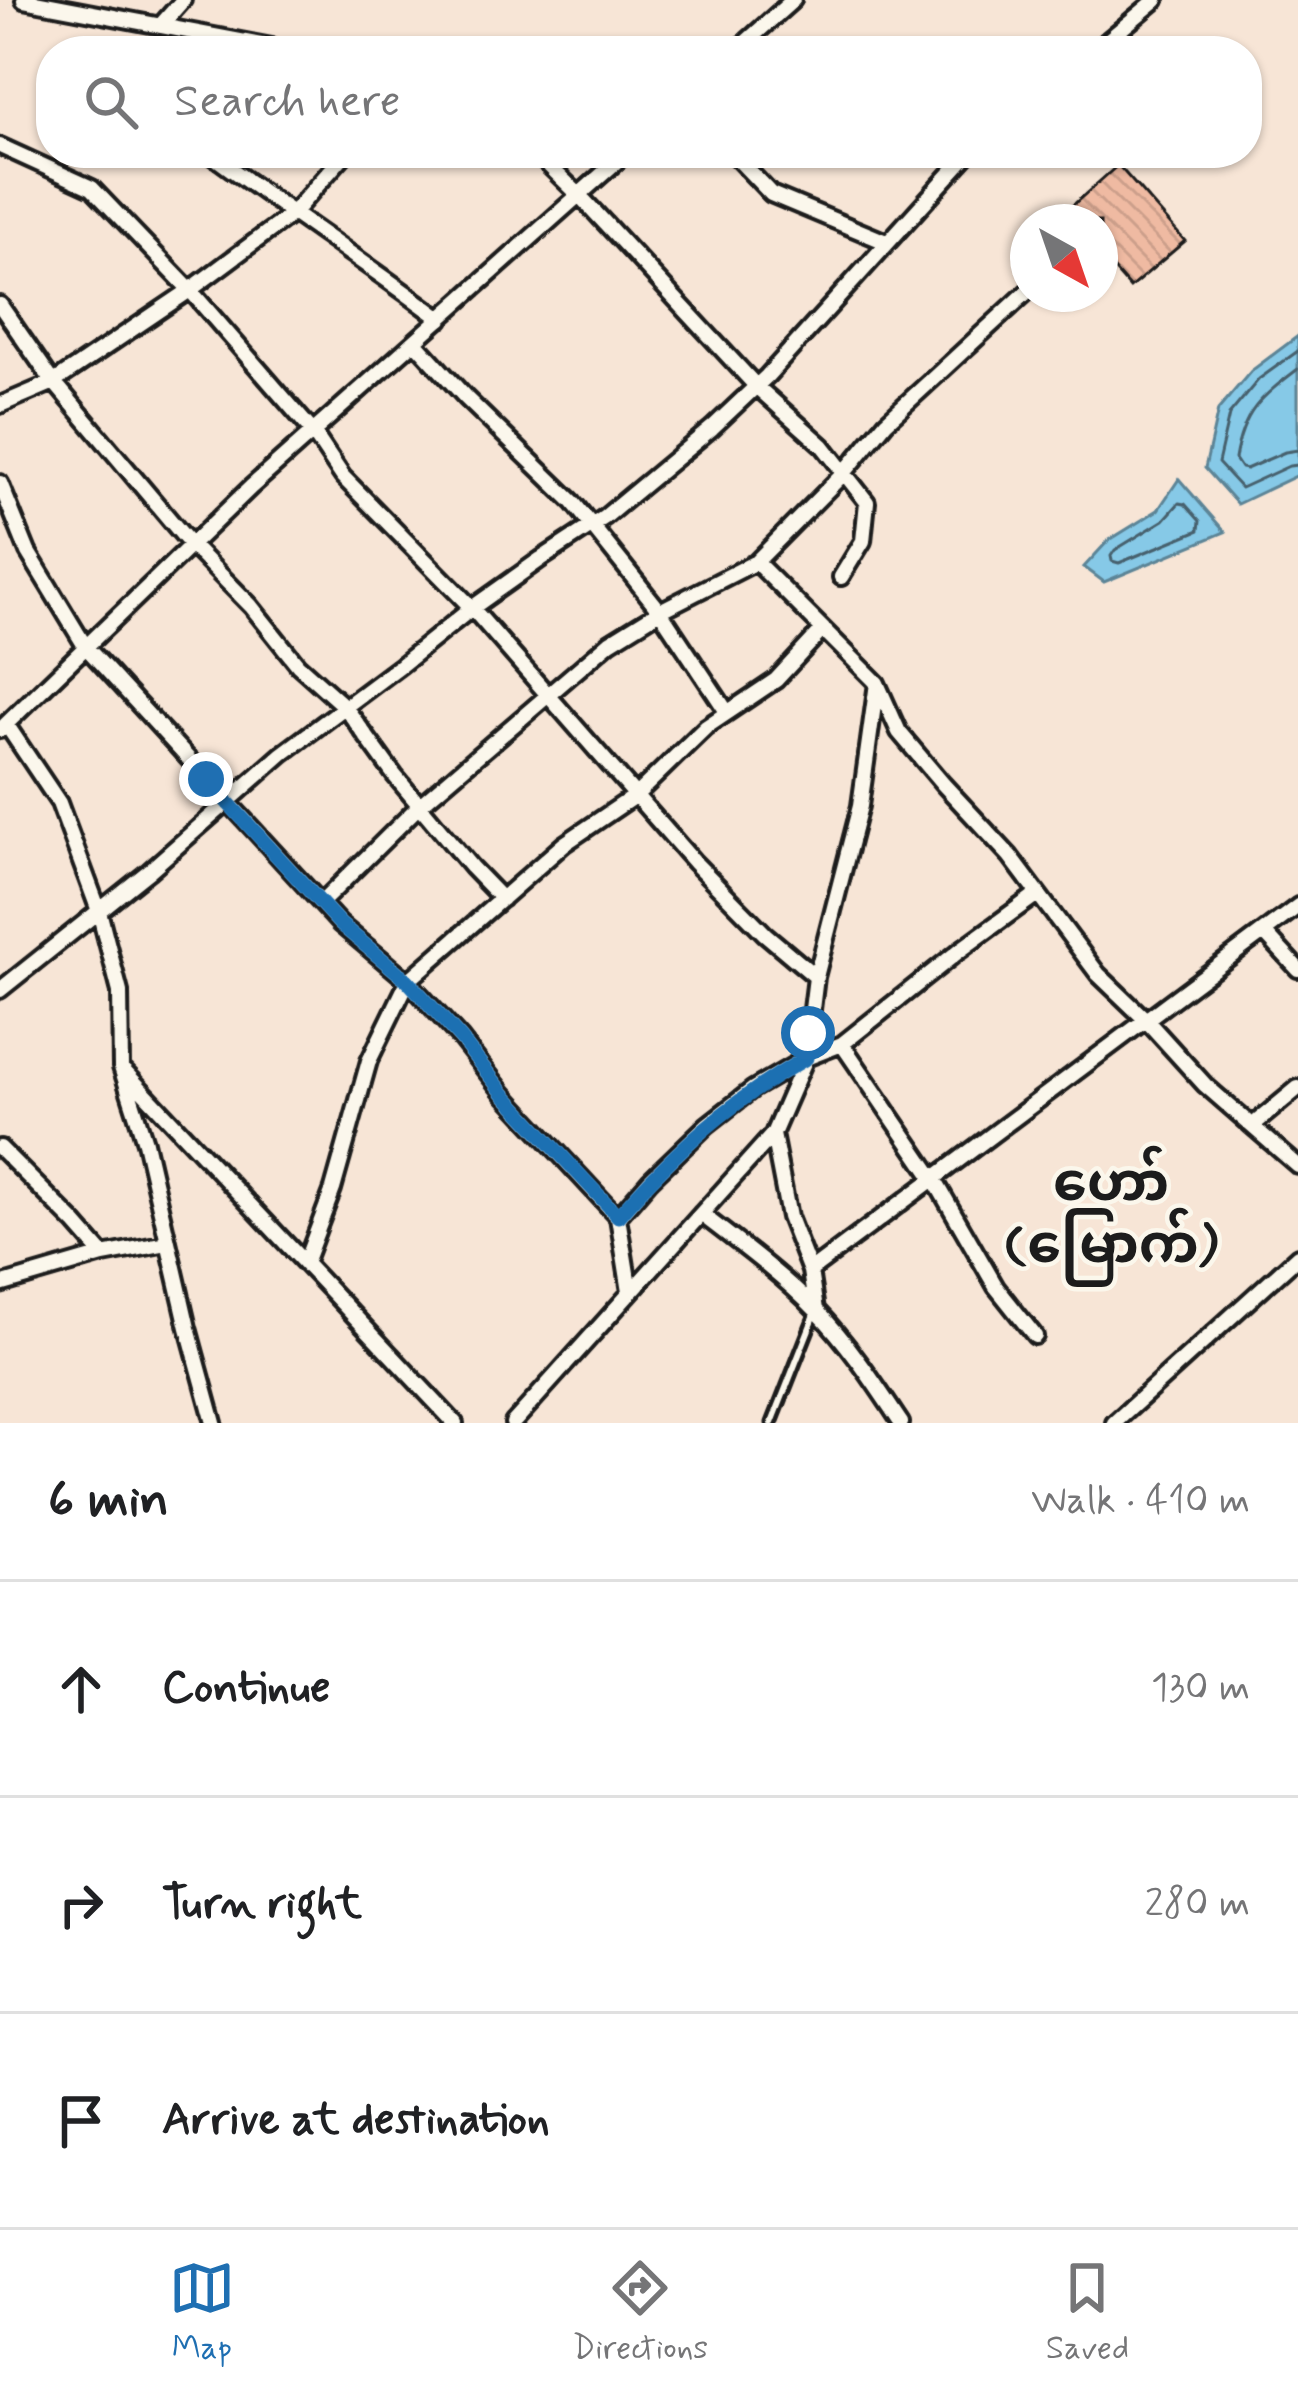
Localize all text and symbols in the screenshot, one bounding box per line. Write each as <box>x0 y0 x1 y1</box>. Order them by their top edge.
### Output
search box <box>36 36 1262 168</box>
icon: search <box>78 69 144 135</box>
text: Search here <box>174 73 401 132</box>
north arrow <box>1010 204 1118 312</box>
route end <box>179 752 233 806</box>
route start <box>781 1006 835 1060</box>
district label: ဟော် (မြောက်) <box>1004 1145 1218 1287</box>
text: 6 min <box>48 1468 169 1534</box>
text: Walk · 410 m <box>1031 1476 1250 1527</box>
icon: ahead <box>48 1656 114 1722</box>
text: Continue <box>162 1659 330 1718</box>
text: 130 m <box>1151 1663 1250 1714</box>
icon: right <box>48 1872 114 1938</box>
text: Turn right <box>162 1875 362 1934</box>
text: 280 m <box>1145 1879 1250 1930</box>
icon: arrive <box>48 2088 114 2154</box>
text: Arrive at destination <box>162 2091 550 2150</box>
tab: Map <box>169 2255 235 2371</box>
tab: Directions <box>572 2255 708 2371</box>
tab: Saved <box>1046 2255 1129 2371</box>

